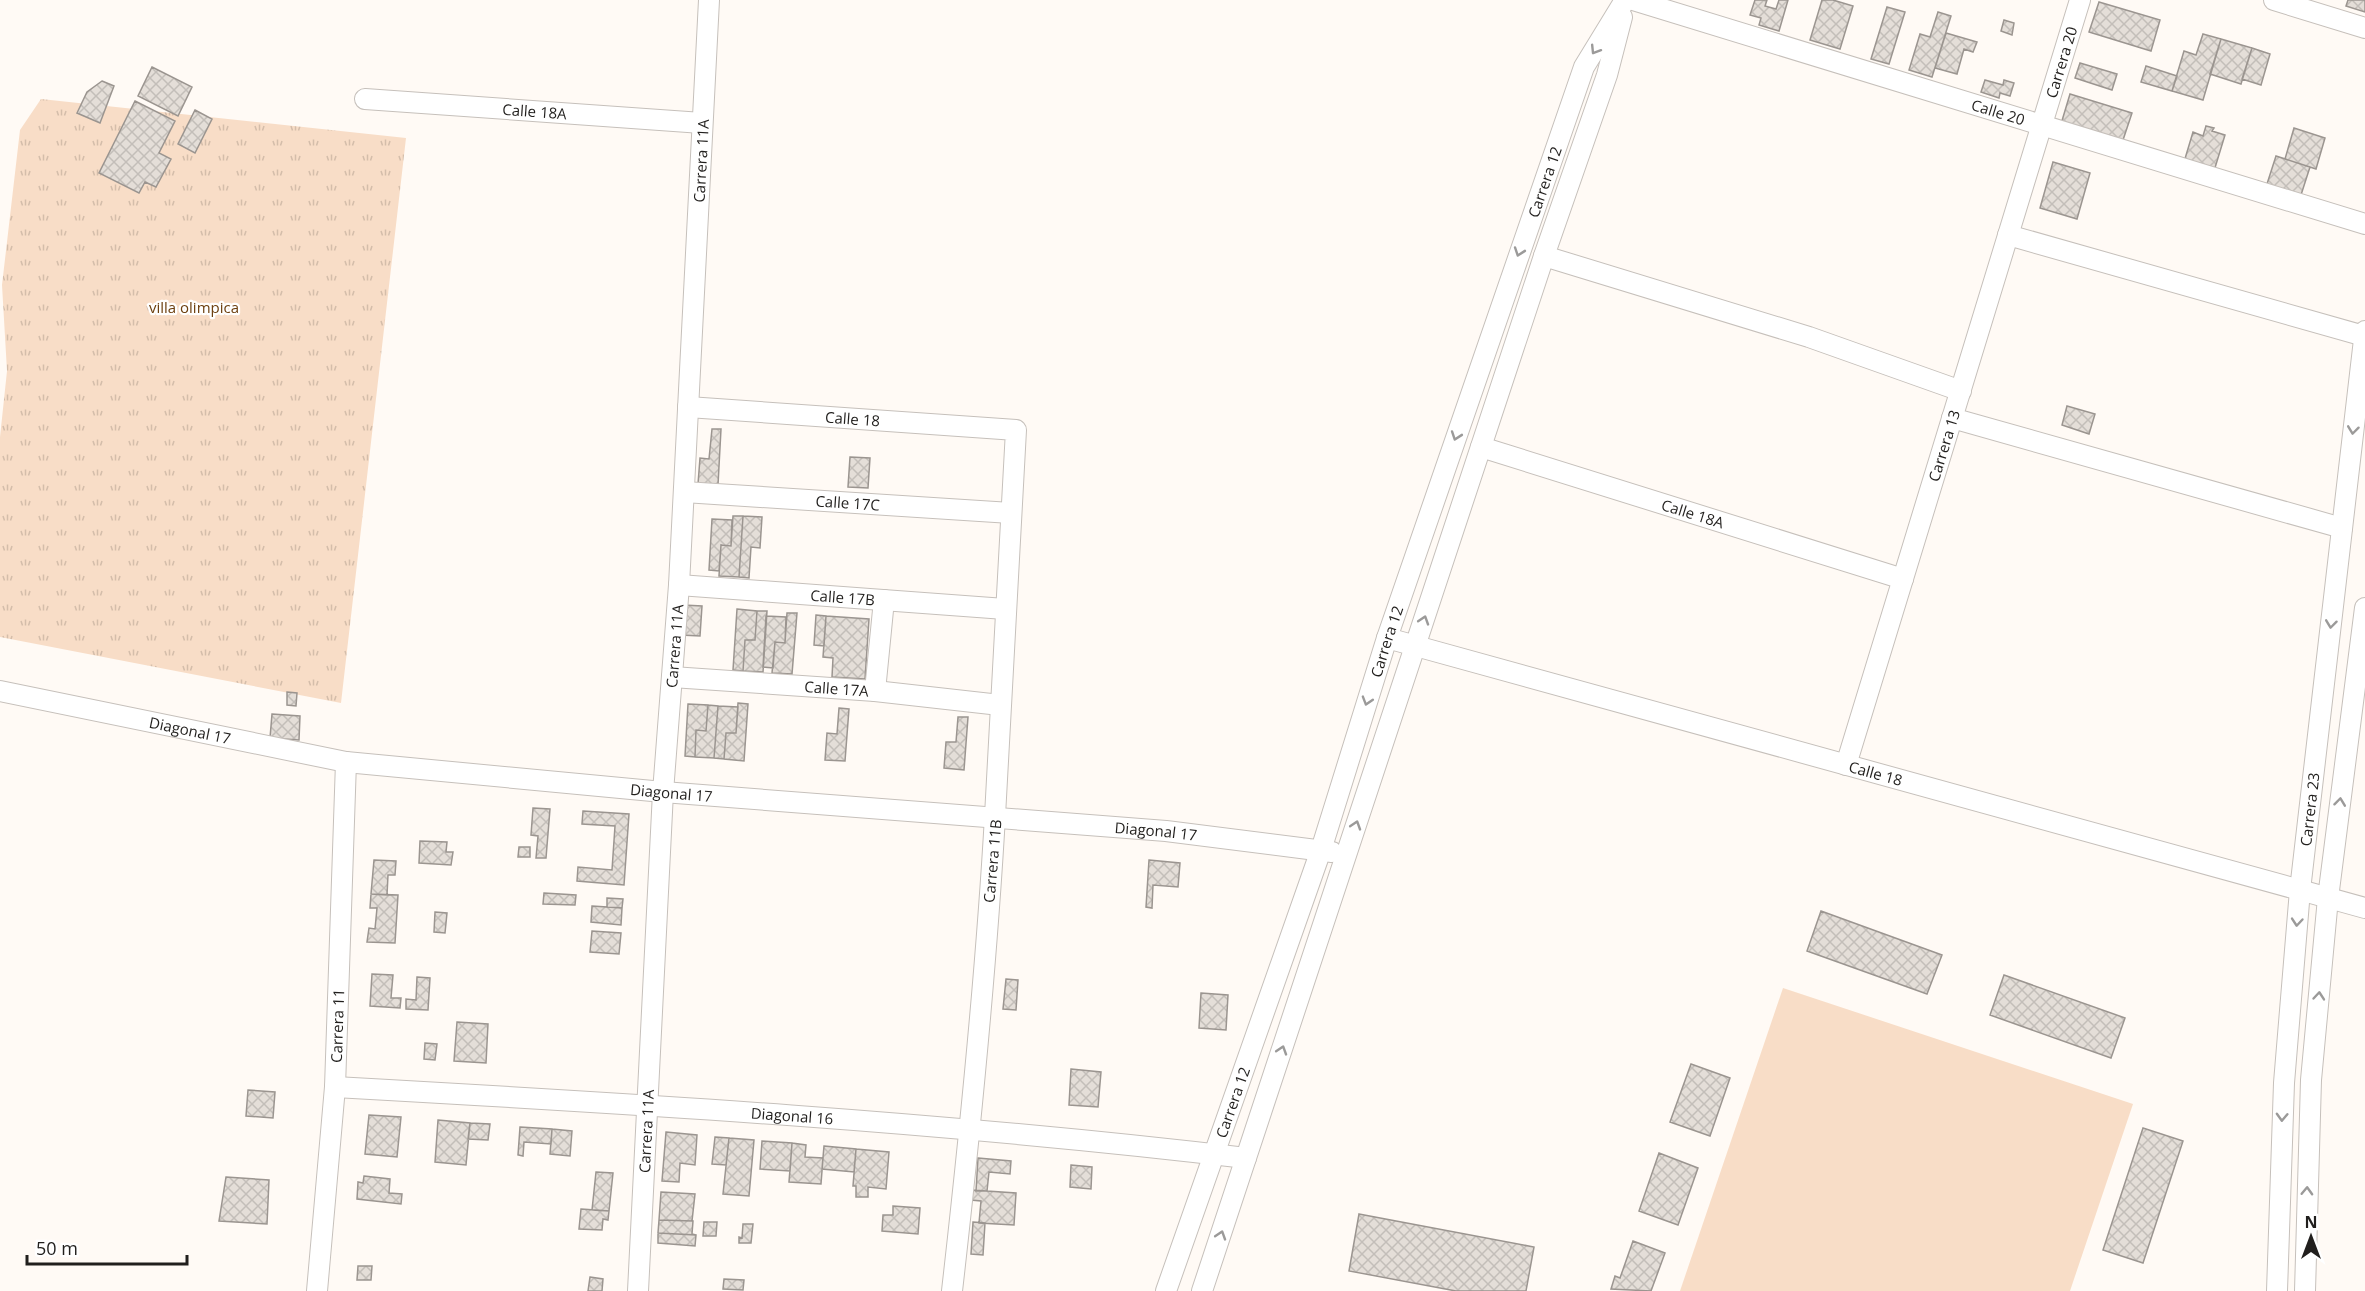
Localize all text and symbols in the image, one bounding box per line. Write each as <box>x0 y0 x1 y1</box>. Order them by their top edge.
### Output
street label: Carrera 20 <box>2041 24 2081 100</box>
one-way arrow <box>1590 44 1602 54</box>
street label: Calle 20 <box>1969 94 2027 129</box>
street label: Calle 18A <box>502 99 568 123</box>
street label: Carrera 11A <box>689 118 713 203</box>
street label: Carrera 12 <box>1523 144 1566 220</box>
one-way arrow <box>1514 246 1527 257</box>
park label: villa olimpica <box>149 297 239 317</box>
street label: Calle 18 <box>825 407 881 430</box>
street label: Carrera 13 <box>1923 407 1964 484</box>
one-way arrow <box>2347 426 2360 435</box>
one-way arrow <box>1451 430 1463 441</box>
street label: Calle 17C <box>815 490 880 515</box>
street label: Calle 18A <box>1659 494 1727 533</box>
street label: Calle 17B <box>810 585 876 609</box>
street label: Carrera 11A <box>661 603 688 688</box>
street label: Carrera 12 <box>1365 603 1407 680</box>
one-way arrow <box>1417 615 1429 626</box>
one-way arrow <box>2325 620 2337 629</box>
street label: Calle 17A <box>804 676 870 701</box>
one-way arrow <box>1362 695 1375 706</box>
street label: Diagonal 17 <box>148 712 233 748</box>
street label: Calle 18 <box>1847 756 1905 790</box>
street label: Carrera 23 <box>2295 771 2324 847</box>
street label: Diagonal 17 <box>629 779 713 806</box>
one-way arrow <box>2333 798 2346 807</box>
street label: Diagonal 17 <box>1114 817 1198 845</box>
street label: Carrera 11B <box>978 818 1006 904</box>
one-way arrow <box>1349 820 1362 831</box>
one-way arrow <box>2291 918 2304 927</box>
street label: Carrera 11 <box>326 988 348 1063</box>
one-way arrow <box>2312 991 2325 1001</box>
one-way arrow <box>1275 1045 1287 1056</box>
street label: Carrera 12 <box>1211 1064 1254 1141</box>
street label: Carrera 11A <box>634 1088 658 1173</box>
street label: Diagonal 16 <box>750 1103 834 1128</box>
one-way arrow <box>2276 1112 2289 1121</box>
one-way arrow <box>2301 1186 2314 1195</box>
north arrow <box>2281 1207 2341 1267</box>
text: N <box>2304 1211 2318 1233</box>
scale bar <box>27 1228 188 1266</box>
one-way arrow <box>1213 1230 1226 1241</box>
text: 50 m <box>36 1236 78 1260</box>

